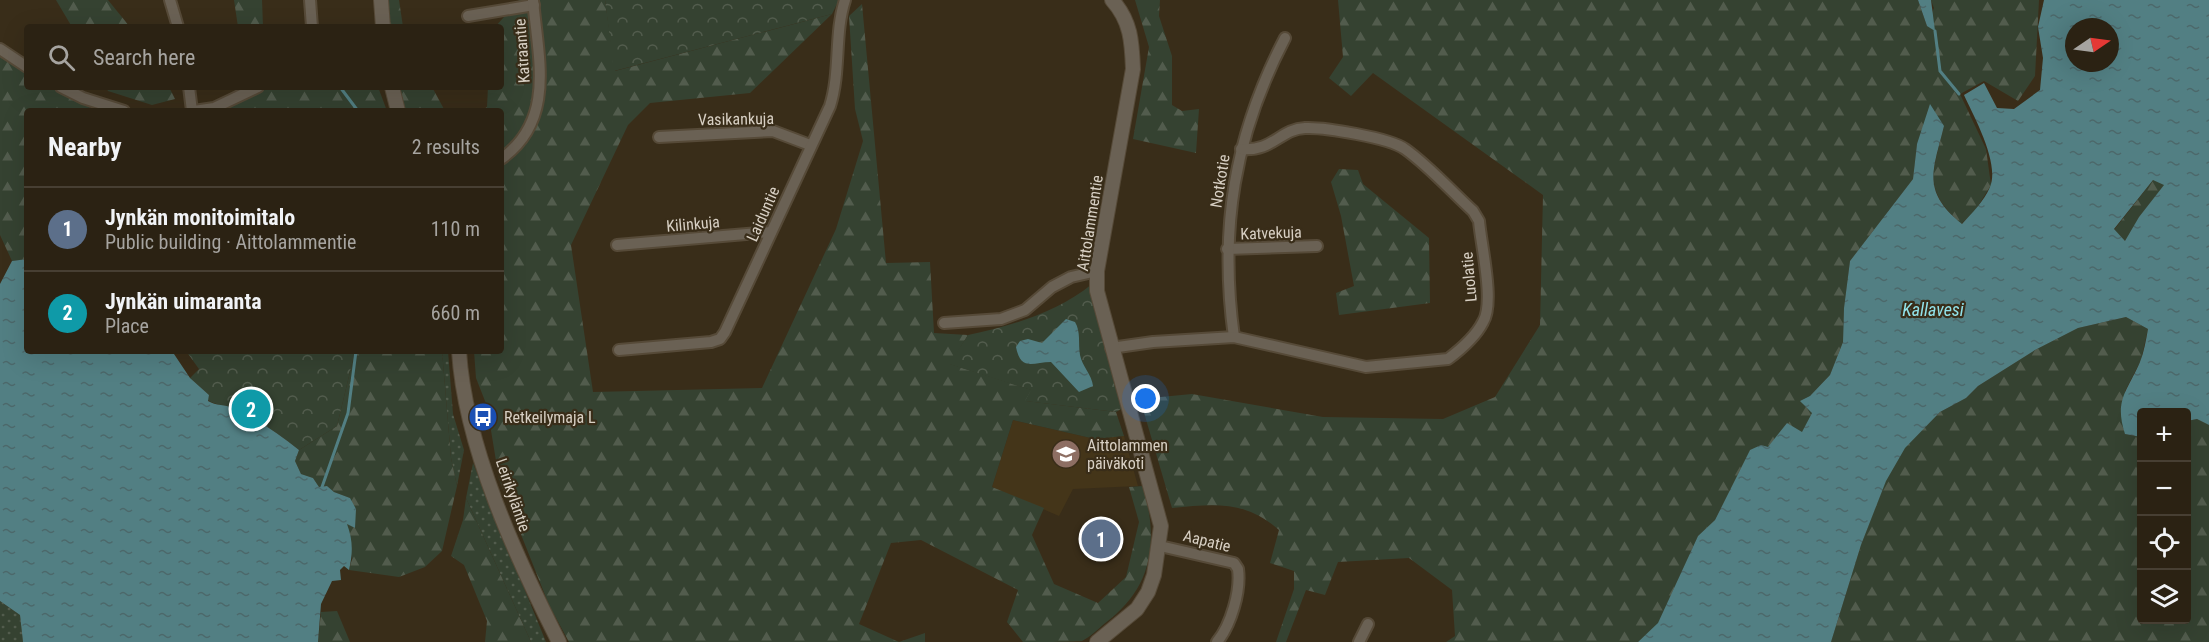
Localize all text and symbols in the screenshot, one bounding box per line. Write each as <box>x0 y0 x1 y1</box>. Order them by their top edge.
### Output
street label: Katraantie <box>510 18 534 84</box>
north arrow <box>2065 18 2119 72</box>
search box <box>24 24 504 90</box>
icon: search <box>45 41 78 74</box>
text: Search here <box>93 45 195 70</box>
street label: Vasikankuja <box>698 109 774 129</box>
text: Nearby <box>48 132 122 162</box>
text: 2 results <box>412 135 480 159</box>
street label: Notkotie <box>1206 153 1234 209</box>
street label: Aittolammentie <box>1073 174 1107 272</box>
street label: Laiduntie <box>742 184 784 244</box>
text: Jynkän monitoimitalo <box>105 205 295 230</box>
street label: Kilinkuja <box>665 212 721 236</box>
text: 1 <box>62 217 73 241</box>
text: 110 m <box>431 217 480 241</box>
street label: Katvekuja <box>1240 222 1302 244</box>
text: Public building · Aittolammentie <box>105 230 356 254</box>
street label: Luolatie <box>1457 251 1481 303</box>
text: Jynkän uimaranta <box>105 289 262 314</box>
water label: Kallavesi <box>1902 299 1965 320</box>
text: 2 <box>62 301 73 325</box>
text: 660 m <box>431 301 480 325</box>
text: Place <box>105 314 149 338</box>
your location <box>1131 384 1160 413</box>
pin: 2 <box>232 386 270 432</box>
bus stop icon: Retkeilymaja L <box>467 401 499 433</box>
place label: Retkeilymaja L <box>504 408 596 427</box>
map controls <box>2137 408 2191 624</box>
button: + <box>2137 408 2191 462</box>
place label: Aittolammen päiväkoti <box>1087 436 1168 473</box>
school or university icon: Aittolammen päiväkoti <box>1050 438 1082 470</box>
street label: Leirikyläntie <box>492 456 534 534</box>
button: − <box>2137 462 2191 516</box>
pin: 1 <box>1082 516 1120 562</box>
button: locate <box>2137 516 2191 570</box>
street label: Aapatie <box>1181 526 1233 556</box>
button: layers <box>2137 570 2191 624</box>

